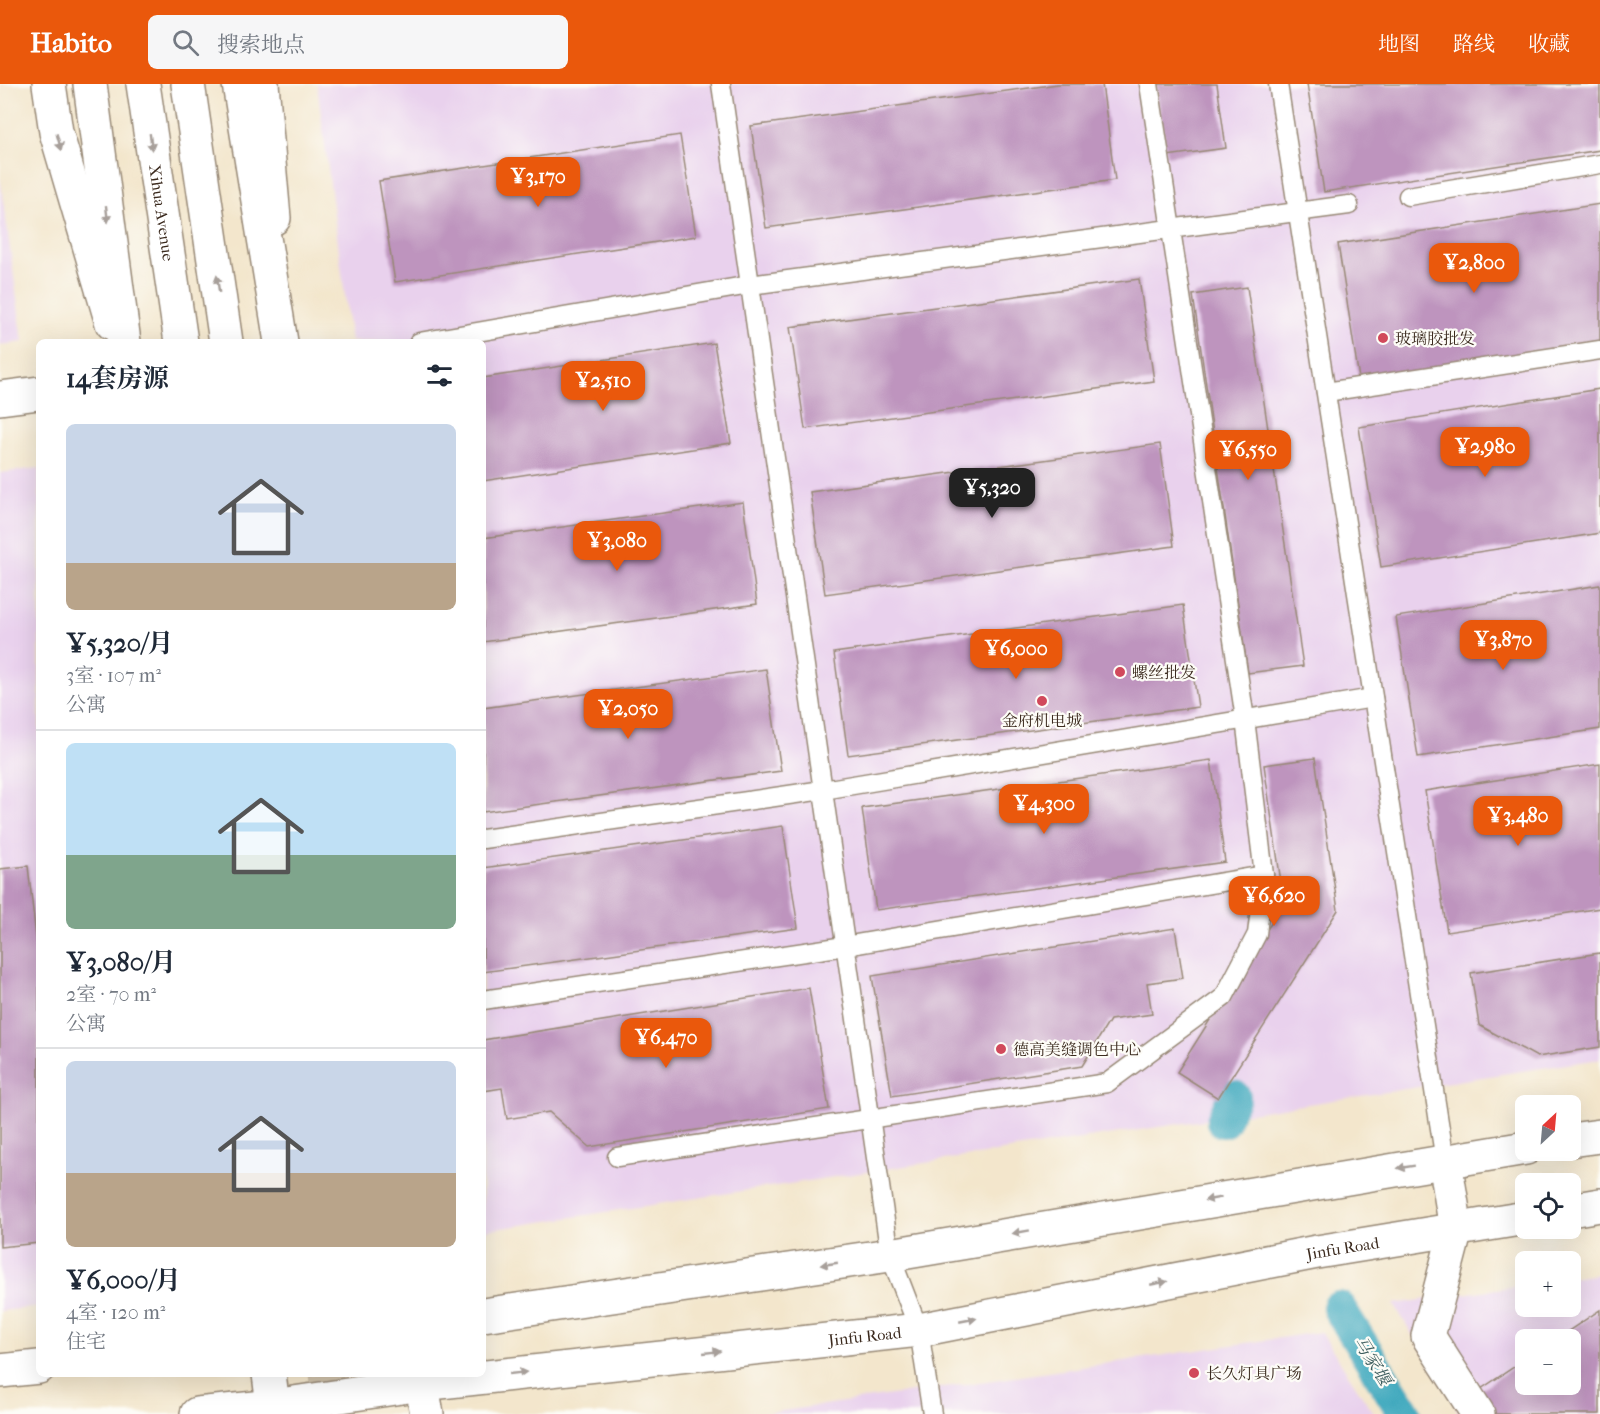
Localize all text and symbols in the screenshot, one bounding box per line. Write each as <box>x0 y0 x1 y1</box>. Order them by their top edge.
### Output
search box <box>148 15 568 69</box>
text: Habito <box>30 26 112 59</box>
icon: search <box>169 26 202 59</box>
text: 搜索地点 <box>217 32 305 58</box>
text: 地图 <box>1378 32 1420 56</box>
text: 路线 <box>1453 32 1495 56</box>
text: 收藏 <box>1528 32 1570 56</box>
one-way arrow <box>147 132 156 151</box>
one-way arrow <box>55 133 64 151</box>
pin: ¥3,170 <box>489 157 587 208</box>
street label: Xihua Avenue <box>145 163 178 262</box>
text: ¥3,170 <box>510 165 566 188</box>
one-way arrow <box>103 204 112 223</box>
pin: ¥2,800 <box>1425 243 1523 294</box>
text: ¥2,800 <box>1443 251 1505 274</box>
one-way arrow <box>213 275 222 294</box>
place label: 玻璃胶批发 <box>1395 329 1475 348</box>
marker: 玻璃胶批发 <box>1376 331 1390 345</box>
icon: filters <box>423 359 456 392</box>
pin: ¥2,510 <box>554 361 652 412</box>
text: 14套房源 <box>66 363 169 394</box>
text: ¥2,510 <box>575 369 631 392</box>
pin: ¥2,980 <box>1436 427 1534 478</box>
pin: ¥6,550 <box>1199 430 1297 481</box>
text: ¥2,980 <box>1454 435 1516 458</box>
text: ¥6,550 <box>1219 438 1277 461</box>
icon: home <box>207 463 315 571</box>
pin: ¥5,320 <box>943 468 1041 519</box>
text: ¥5,320 <box>963 476 1021 499</box>
pin: ¥3,080 <box>568 521 666 572</box>
text: ¥3,080 <box>587 529 647 552</box>
pin: ¥3,870 <box>1454 620 1552 671</box>
text: ¥5,320/月 <box>66 628 173 659</box>
text: ¥3,870 <box>1474 628 1532 651</box>
pin: ¥6,000 <box>967 629 1065 680</box>
text: ¥6,000 <box>984 637 1048 660</box>
place label: 螺丝批发 <box>1132 663 1196 682</box>
text: 3室 · 107 m² <box>66 664 161 687</box>
marker: 螺丝批发 <box>1113 665 1127 679</box>
pin: ¥2,050 <box>579 689 677 740</box>
text: 公寓 <box>66 693 106 716</box>
marker: 金府机电城 <box>1035 694 1049 708</box>
text: ¥2,050 <box>598 697 658 720</box>
place label: 金府机电城 <box>1002 711 1082 730</box>
icon: home <box>207 782 315 890</box>
pin: ¥4,300 <box>995 784 1093 835</box>
text: ¥4,300 <box>1013 792 1075 815</box>
pin: ¥3,480 <box>1469 796 1567 847</box>
text: ¥3,480 <box>1487 804 1549 827</box>
pin: ¥6,620 <box>1225 876 1323 927</box>
text: ¥6,620 <box>1243 884 1305 907</box>
text: ¥3,080/月 <box>66 947 176 978</box>
text: 2室 · 70 m² <box>66 983 156 1006</box>
text: 公寓 <box>66 1012 106 1035</box>
pin: ¥6,470 <box>617 1018 715 1069</box>
text: ¥6,470 <box>635 1026 697 1049</box>
place label: 德高美缝调色中心 <box>1013 1040 1141 1059</box>
marker: 德高美缝调色中心 <box>994 1042 1008 1056</box>
north arrow <box>1515 1095 1581 1161</box>
map controls <box>1515 1095 1581 1395</box>
icon: home <box>207 1100 315 1208</box>
one-way arrow <box>1396 1163 1415 1172</box>
button: locate <box>1515 1173 1581 1239</box>
one-way arrow <box>1204 1195 1223 1204</box>
one-way arrow <box>1011 1228 1030 1237</box>
street label: Jinfu Road <box>1303 1233 1381 1264</box>
button: + <box>1515 1251 1581 1317</box>
one-way arrow <box>819 1260 838 1269</box>
text: ¥6,000/月 <box>66 1265 181 1296</box>
one-way arrow <box>1150 1278 1169 1287</box>
text: 4室 · 120 m² <box>66 1301 165 1324</box>
one-way arrow <box>958 1315 977 1324</box>
street label: Jinfu Road <box>825 1322 903 1350</box>
button: − <box>1515 1329 1581 1395</box>
text: 住宅 <box>66 1330 106 1353</box>
water label: 马家堰 <box>1349 1333 1397 1392</box>
one-way arrow <box>702 1348 721 1357</box>
place label: 长久灯具广场 <box>1206 1364 1302 1383</box>
marker: 长久灯具广场 <box>1187 1366 1201 1380</box>
one-way arrow <box>509 1369 528 1378</box>

